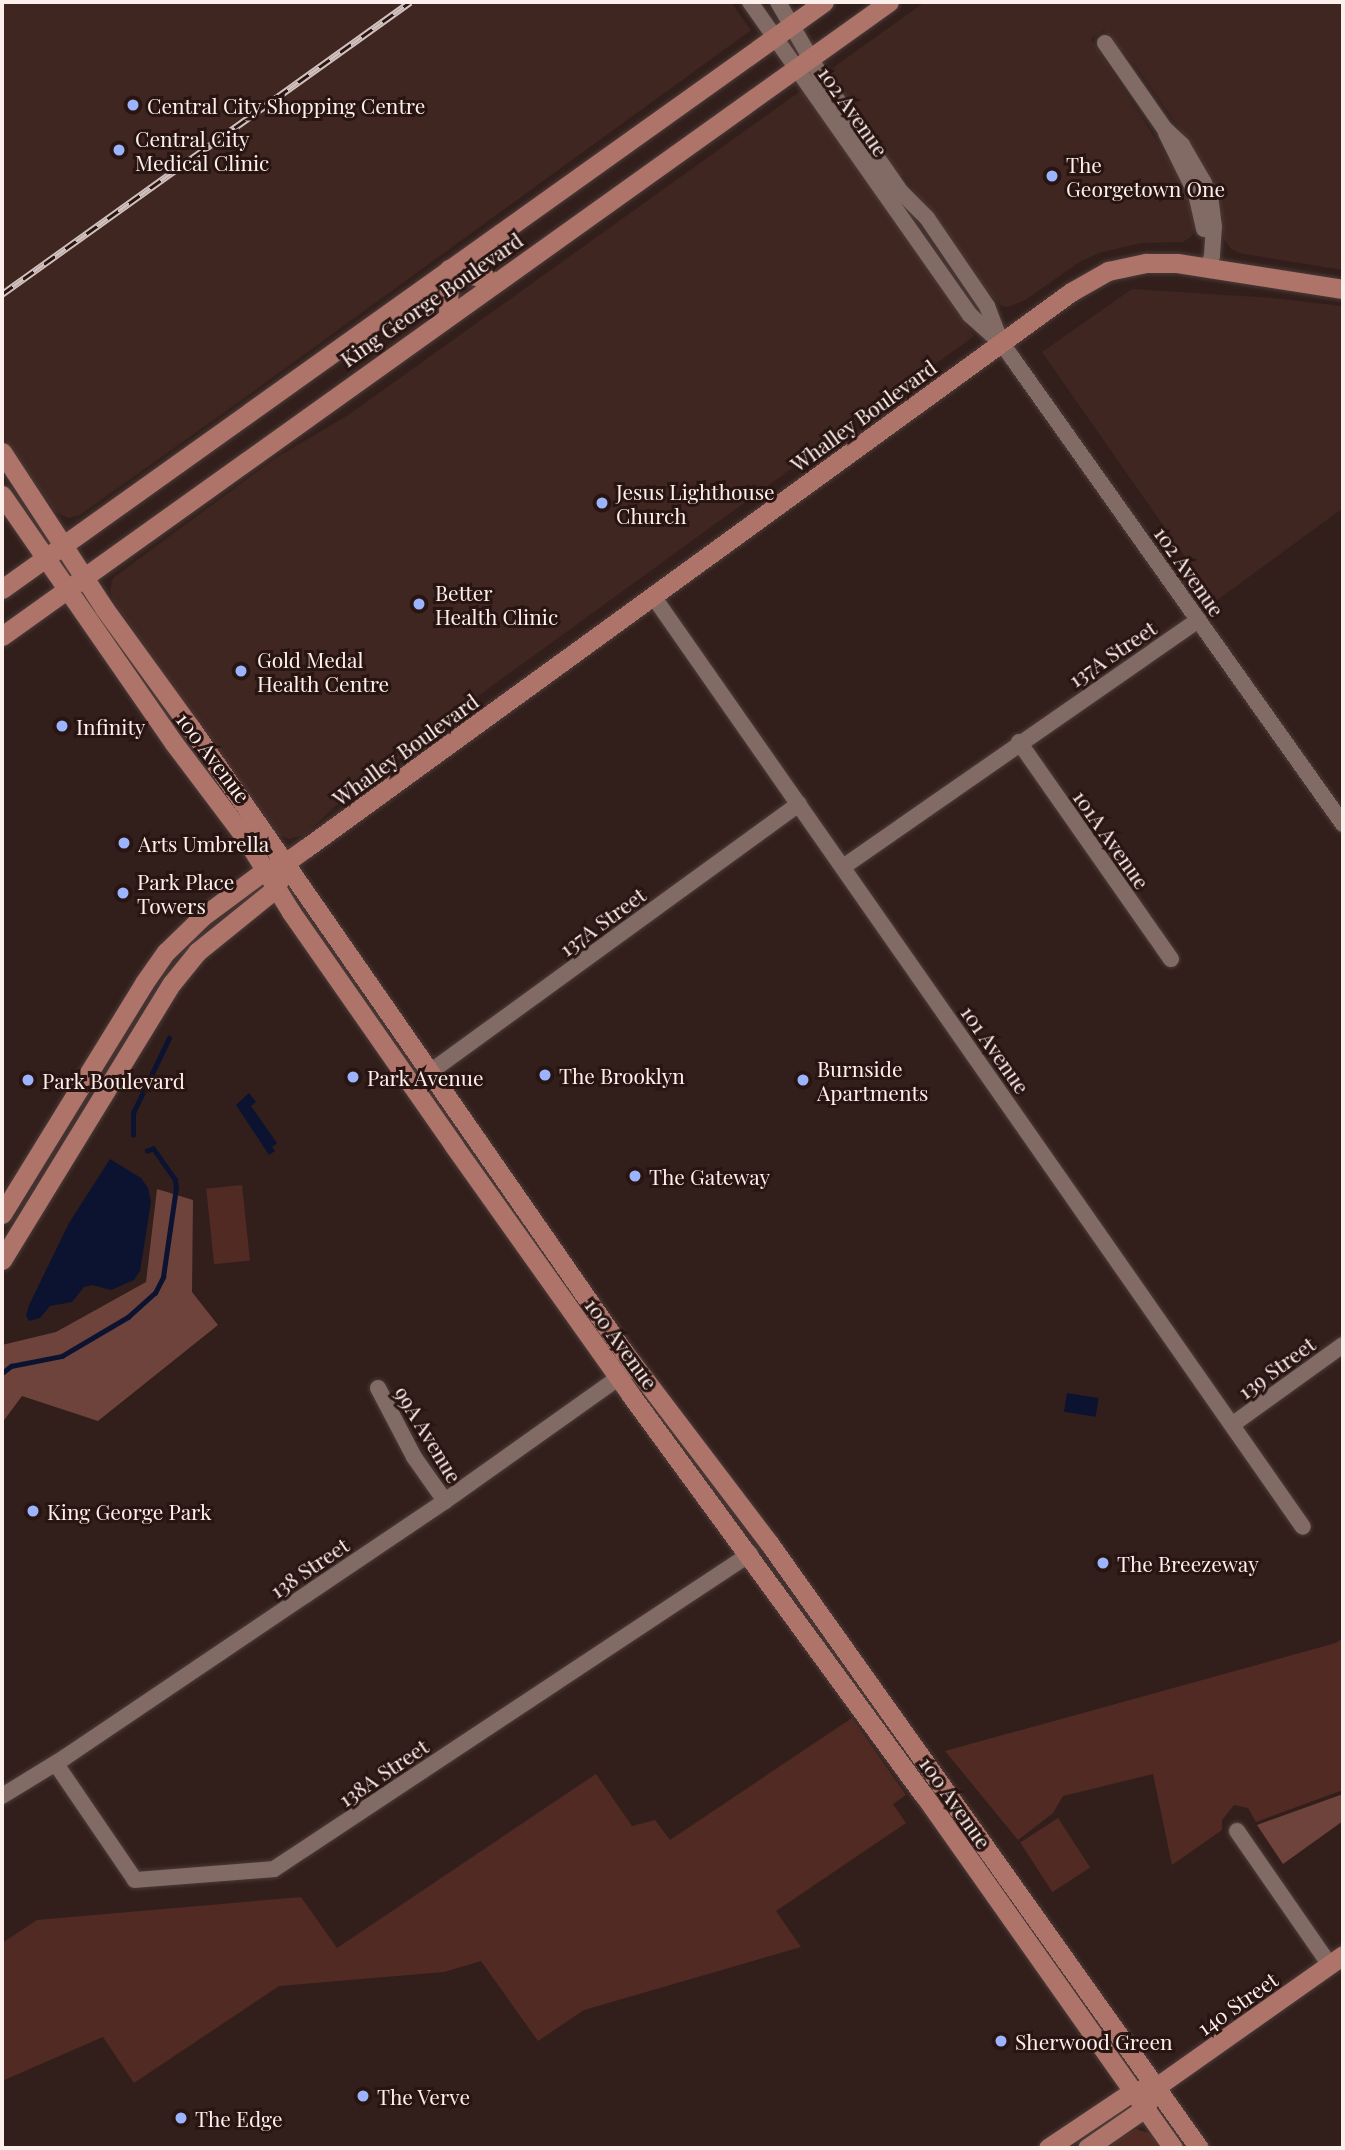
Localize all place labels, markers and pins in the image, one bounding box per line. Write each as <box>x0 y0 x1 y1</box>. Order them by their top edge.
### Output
place label: Central City Shopping Centre <box>147 92 426 118</box>
marker: Central City Shopping Centre <box>125 97 141 113</box>
place label: Central City Medical Clinic <box>135 125 269 175</box>
marker: Central City Medical Clinic <box>109 140 129 160</box>
place label: The Georgetown One <box>1066 151 1225 201</box>
marker: The Georgetown One <box>1044 168 1060 184</box>
place label: Jesus Lighthouse Church <box>616 478 775 528</box>
marker: Jesus Lighthouse Church <box>594 495 610 511</box>
place label: Better Health Clinic <box>435 579 558 629</box>
marker: Better Health Clinic <box>409 594 429 614</box>
place label: Gold Medal Health Centre <box>257 646 389 696</box>
marker: Gold Medal Health Centre <box>231 661 251 681</box>
place label: Infinity <box>76 713 145 739</box>
marker: Infinity <box>54 718 70 734</box>
place label: Arts Umbrella <box>138 830 269 856</box>
marker: Arts Umbrella <box>116 835 132 851</box>
place label: Park Place Towers <box>137 868 235 918</box>
marker: Park Place Towers <box>115 885 131 901</box>
place label: Burnside Apartments <box>817 1055 928 1105</box>
place label: The Brooklyn <box>559 1062 685 1088</box>
place label: Park Avenue <box>367 1064 485 1090</box>
place label: Park Boulevard <box>42 1067 185 1093</box>
marker: The Brooklyn <box>537 1067 553 1083</box>
marker: Park Avenue <box>345 1069 361 1085</box>
marker: Park Boulevard <box>20 1072 36 1088</box>
marker: Burnside Apartments <box>795 1072 811 1088</box>
place label: The Gateway <box>649 1163 770 1189</box>
marker: The Gateway <box>627 1168 643 1184</box>
place label: King George Park <box>47 1498 212 1524</box>
marker: King George Park <box>25 1503 41 1519</box>
place label: The Breezeway <box>1117 1550 1259 1576</box>
marker: The Breezeway <box>1095 1555 1111 1571</box>
place label: Sherwood Green <box>1015 2028 1173 2054</box>
marker: Sherwood Green <box>993 2033 1009 2049</box>
place label: The Verve <box>377 2083 471 2109</box>
marker: The Verve <box>355 2088 371 2104</box>
place label: The Edge <box>195 2105 283 2131</box>
marker: The Edge <box>173 2110 189 2126</box>

